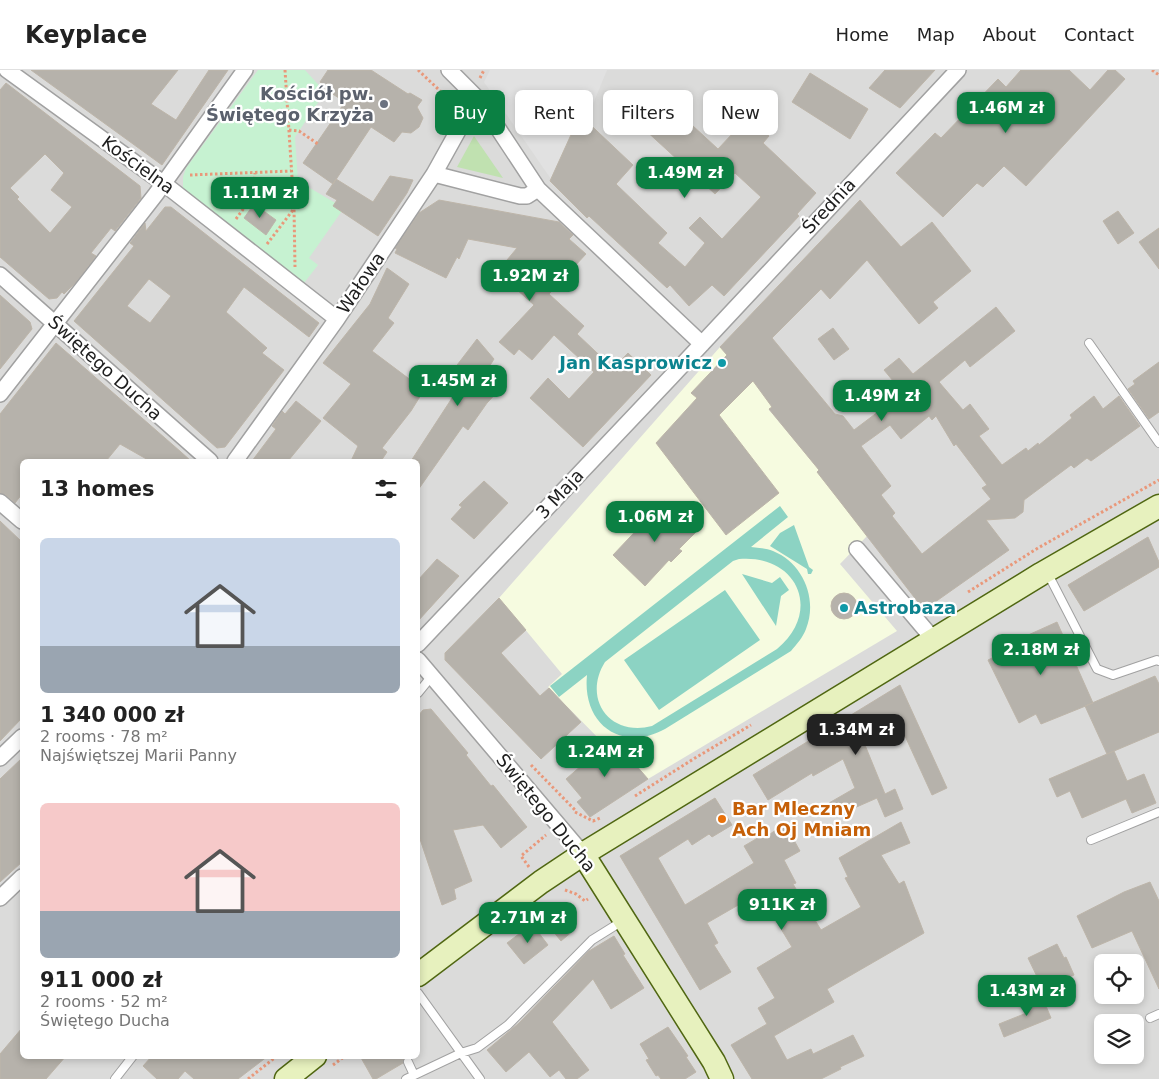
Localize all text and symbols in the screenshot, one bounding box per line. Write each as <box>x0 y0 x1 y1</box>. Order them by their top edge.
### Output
text: Keyplace <box>25 21 147 49</box>
text: Home <box>836 24 889 45</box>
text: Map <box>917 24 955 45</box>
text: About <box>983 24 1036 45</box>
text: Contact <box>1064 24 1134 45</box>
place label: Kościół pw. Świętego Krzyża <box>206 83 374 125</box>
chip: Buy <box>435 90 505 135</box>
chip: Rent <box>515 90 593 135</box>
chip: Filters <box>603 90 693 135</box>
chip: New <box>703 90 778 135</box>
pin: 1.46M zł <box>954 92 1058 134</box>
marker: Kościół pw. Świętego Krzyża <box>378 98 390 110</box>
text: 1.46M zł <box>968 98 1044 117</box>
street label: Kościelna <box>98 131 179 198</box>
pin: 1.49M zł <box>633 156 737 199</box>
text: 1.49M zł <box>647 163 723 182</box>
street label: Średnia <box>798 173 860 238</box>
pin: 1.11M zł <box>208 176 312 219</box>
text: 1.11M zł <box>222 183 298 202</box>
street label: Wałowa <box>332 248 389 317</box>
pin: 1.92M zł <box>478 260 582 302</box>
text: 1.92M zł <box>492 266 568 285</box>
street label: Świętego Ducha <box>44 311 167 424</box>
place label: Jan Kasprowicz <box>557 352 712 373</box>
marker: Jan Kasprowicz <box>716 357 728 369</box>
pin: 1.45M zł <box>406 364 510 407</box>
text: 1.45M zł <box>420 371 496 390</box>
pin: 1.49M zł <box>830 380 934 422</box>
text: 1.49M zł <box>844 386 920 405</box>
street label: 3 Maja <box>532 465 588 523</box>
icon: filters <box>372 475 400 503</box>
text: 13 homes <box>40 477 155 501</box>
pin: 1.06M zł <box>603 500 707 543</box>
text: 1.06M zł <box>617 507 693 526</box>
icon: home <box>175 571 265 661</box>
place label: Astrobaza <box>854 597 956 618</box>
marker: Astrobaza <box>838 602 850 614</box>
pin: 2.18M zł <box>989 634 1093 676</box>
text: 2.18M zł <box>1003 640 1079 659</box>
text: 1 340 000 zł <box>40 703 184 727</box>
pin: 1.34M zł <box>804 714 908 756</box>
text: 1.34M zł <box>818 720 894 739</box>
text: 2 rooms · 78 m² <box>40 727 168 746</box>
pin: 1.24M zł <box>553 736 657 778</box>
text: 1.24M zł <box>567 742 643 761</box>
text: Najświętszej Marii Panny <box>40 746 237 765</box>
street label: Świętego Ducha <box>492 749 601 876</box>
place label: Bar Mleczny Ach Oj Mniam <box>732 798 871 840</box>
marker: Bar Mleczny Ach Oj Mniam <box>716 813 728 825</box>
icon: home <box>175 836 265 926</box>
pin: 911K zł <box>736 888 828 931</box>
text: 911K zł <box>749 895 815 914</box>
pin: 2.71M zł <box>476 902 580 944</box>
text: 2.71M zł <box>490 908 566 927</box>
map controls <box>1094 954 1144 1064</box>
button: locate <box>1094 954 1144 1004</box>
text: 911 000 zł <box>40 968 162 992</box>
pin: 1.43M zł <box>975 974 1079 1017</box>
text: 1.43M zł <box>989 981 1065 1000</box>
text: 2 rooms · 52 m² <box>40 992 168 1011</box>
text: Świętego Ducha <box>40 1011 170 1030</box>
button: layers <box>1094 1014 1144 1064</box>

